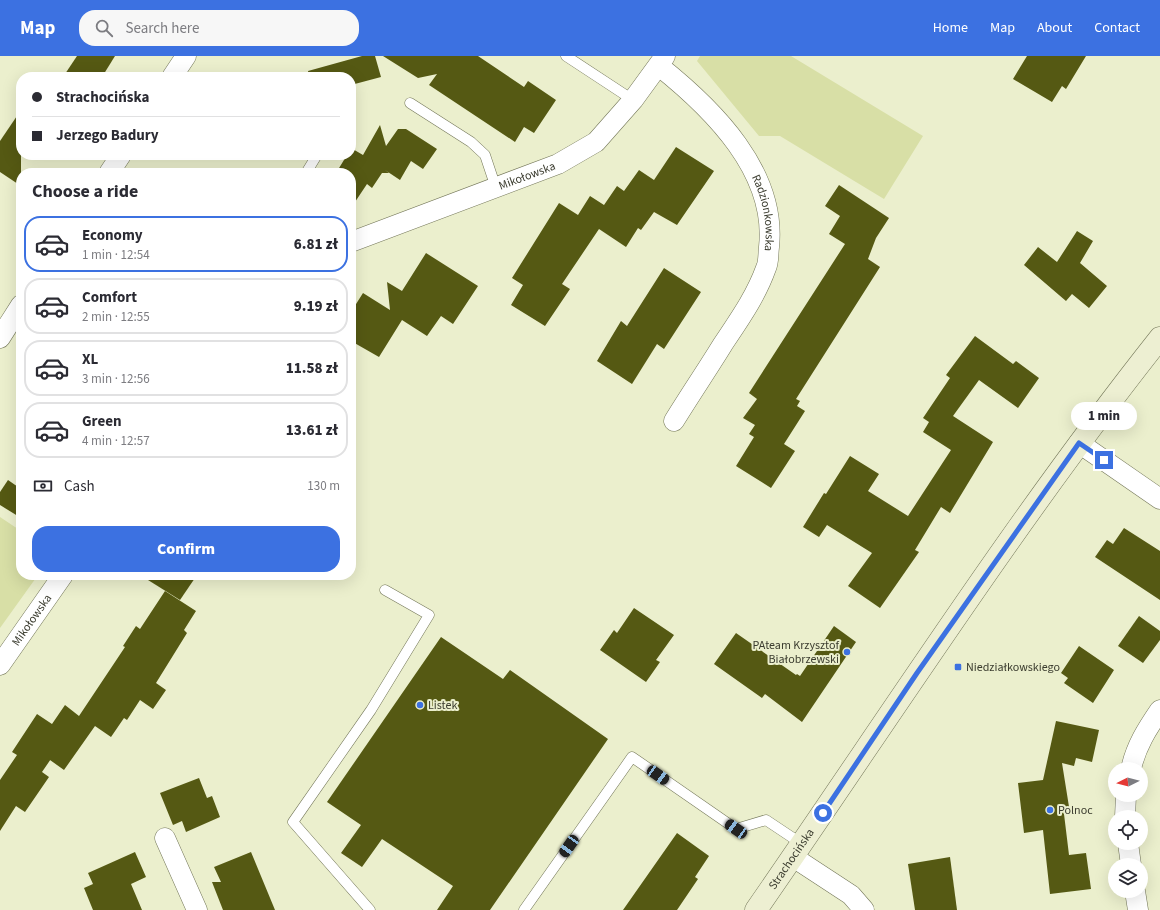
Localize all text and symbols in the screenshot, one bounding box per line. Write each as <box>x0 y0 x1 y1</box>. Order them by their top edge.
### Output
search box <box>79 10 359 46</box>
text: Map <box>20 15 55 42</box>
icon: search <box>93 17 115 39</box>
text: Search here <box>125 18 199 39</box>
text: Home <box>933 18 968 38</box>
text: Map <box>990 18 1015 38</box>
text: About <box>1037 18 1072 38</box>
text: Contact <box>1094 18 1140 38</box>
text: Strachocińska <box>56 87 149 108</box>
text: Jerzego Badury <box>56 125 159 146</box>
street label: Mikołowska <box>496 158 558 195</box>
street label: Radzionkowska <box>747 172 778 252</box>
text: Choose a ride <box>32 179 138 204</box>
text: Economy <box>82 225 143 246</box>
icon: car <box>34 226 70 262</box>
text: 6.81 zł <box>294 234 338 255</box>
text: 1 min · 12:54 <box>82 246 150 264</box>
text: Comfort <box>82 287 137 308</box>
icon: car <box>34 288 70 324</box>
text: 9.19 zł <box>294 296 338 317</box>
text: 2 min · 12:55 <box>82 308 150 326</box>
text: XL <box>82 349 98 370</box>
icon: car <box>34 350 70 386</box>
text: 11.58 zł <box>286 358 338 379</box>
text: 3 min · 12:56 <box>82 370 150 388</box>
callout: 1 min <box>1071 402 1137 430</box>
text: 1 min <box>1088 407 1120 425</box>
text: Green <box>82 411 122 432</box>
icon: car <box>34 412 70 448</box>
text: 13.61 zł <box>286 420 338 441</box>
text: 4 min · 12:57 <box>82 432 150 450</box>
route end <box>1095 451 1113 469</box>
icon: cash <box>32 475 54 497</box>
text: Cash <box>64 476 95 497</box>
text: 130 m <box>307 477 340 495</box>
button: Confirm <box>32 526 340 572</box>
street label: Mikołowska <box>8 591 56 649</box>
place label: PAteam Krzysztof Białobrzewski <box>753 637 839 668</box>
marker: PAteam Krzysztof Białobrzewski <box>842 647 852 657</box>
place label: Niedziałkowskiego <box>966 659 1060 676</box>
marker: Niedziałkowskiego <box>953 662 963 672</box>
place label: Listek <box>428 697 457 714</box>
marker: Listek <box>415 700 425 710</box>
north arrow <box>1108 762 1148 802</box>
map controls <box>1108 762 1148 898</box>
car <box>645 763 671 787</box>
place label: Polnoc <box>1058 802 1093 819</box>
route start <box>814 804 832 822</box>
marker: Polnoc <box>1045 805 1055 815</box>
button: locate <box>1108 810 1148 850</box>
car <box>723 817 749 841</box>
street label: Strachocińska <box>765 825 819 893</box>
car <box>557 833 581 859</box>
button: layers <box>1108 858 1148 898</box>

